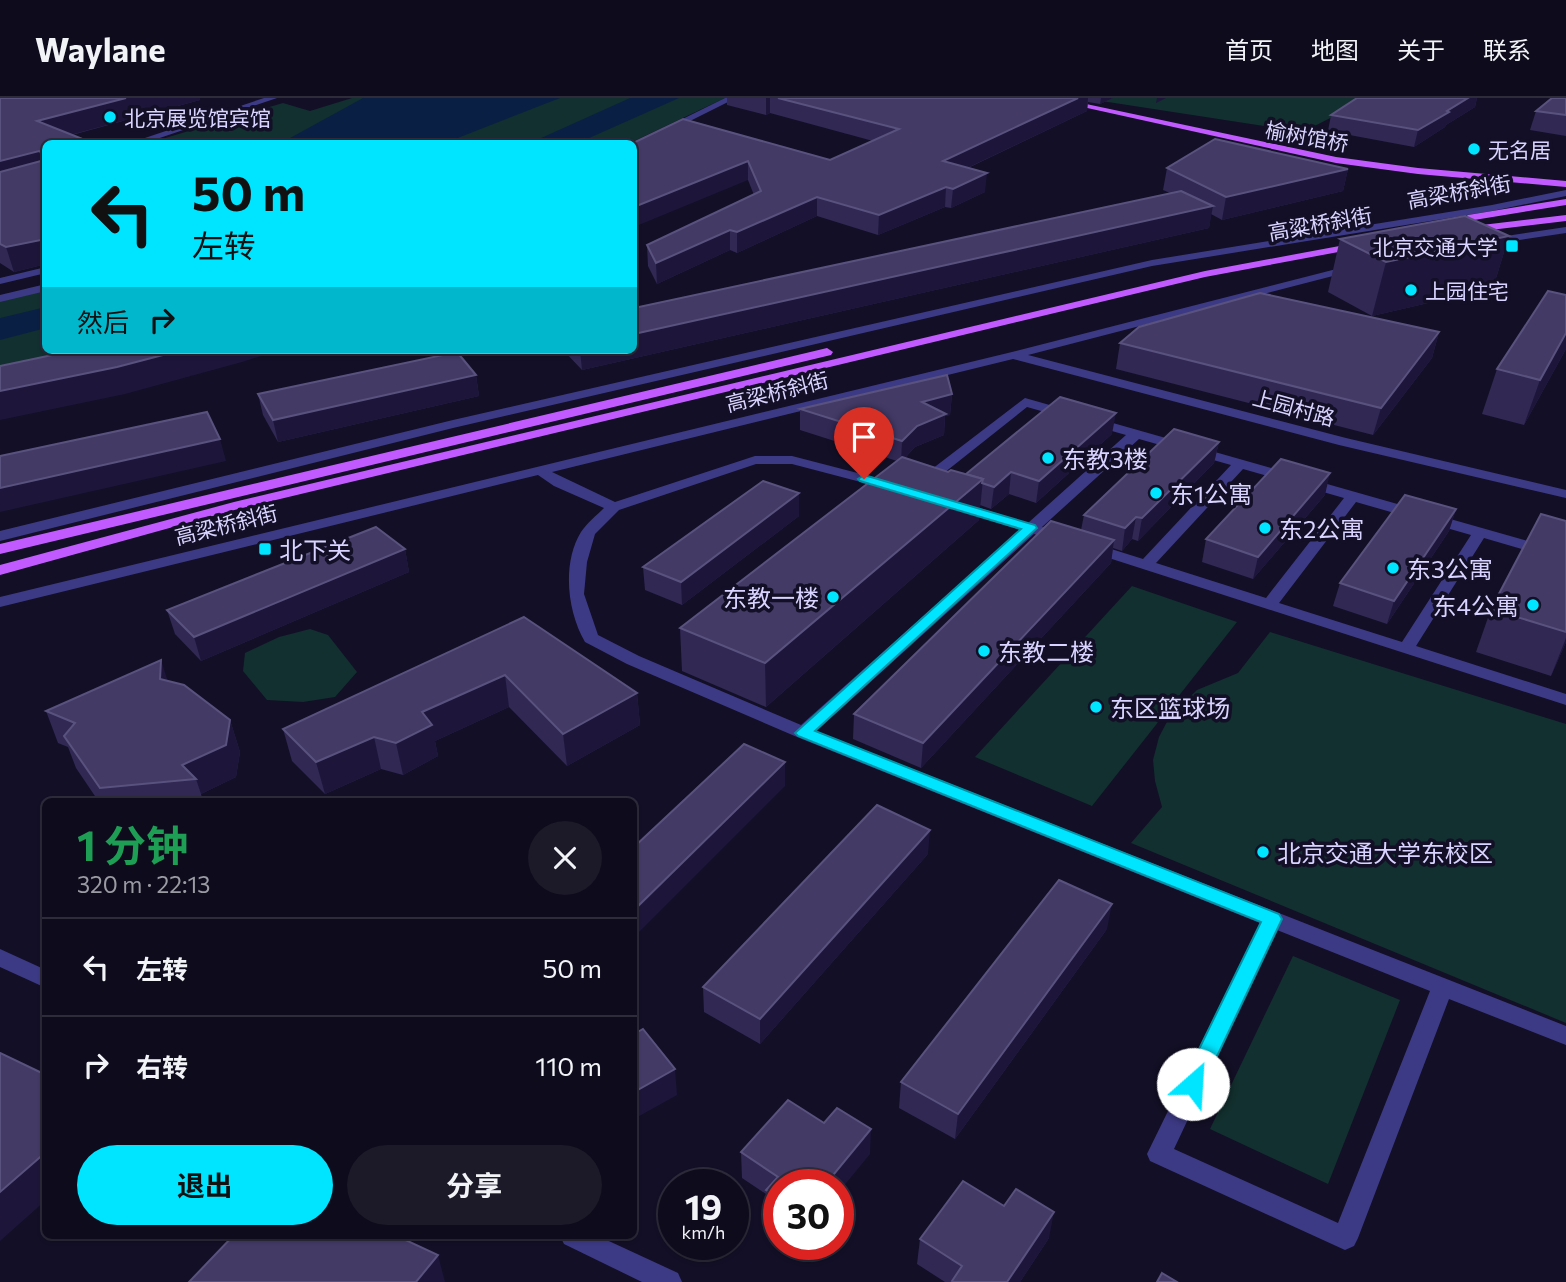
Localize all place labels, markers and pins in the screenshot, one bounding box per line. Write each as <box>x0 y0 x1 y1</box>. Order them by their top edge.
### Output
place label: 北京展览馆宾馆 <box>124 105 271 130</box>
marker: 北京展览馆宾馆 <box>102 109 118 125</box>
place label: 无名居 <box>1488 137 1551 162</box>
marker: 无名居 <box>1466 141 1482 157</box>
place label: 北京交通大学 <box>1372 234 1498 259</box>
marker: 北京交通大学 <box>1504 238 1520 254</box>
place label: 上园住宅 <box>1425 278 1509 303</box>
marker: 上园住宅 <box>1403 282 1419 298</box>
pin <box>834 407 894 479</box>
place label: 东教3楼 <box>1062 444 1148 473</box>
marker: 东教3楼 <box>1040 450 1056 466</box>
place label: 东1公寓 <box>1170 479 1252 508</box>
marker: 东1公寓 <box>1148 485 1164 501</box>
place label: 东2公寓 <box>1279 514 1364 543</box>
marker: 东2公寓 <box>1257 520 1273 536</box>
place label: 北下关 <box>279 535 351 564</box>
marker: 北下关 <box>257 541 273 557</box>
place label: 东3公寓 <box>1407 554 1493 583</box>
marker: 东3公寓 <box>1385 560 1401 576</box>
place label: 东教一楼 <box>723 583 819 612</box>
marker: 东教一楼 <box>825 589 841 605</box>
place label: 东4公寓 <box>1433 591 1519 620</box>
marker: 东4公寓 <box>1525 597 1541 613</box>
place label: 东教二楼 <box>998 637 1094 666</box>
marker: 东教二楼 <box>976 643 992 659</box>
place label: 东区篮球场 <box>1110 693 1230 722</box>
marker: 东区篮球场 <box>1088 699 1104 715</box>
place label: 北京交通大学东校区 <box>1277 838 1493 867</box>
marker: 北京交通大学东校区 <box>1255 844 1271 860</box>

